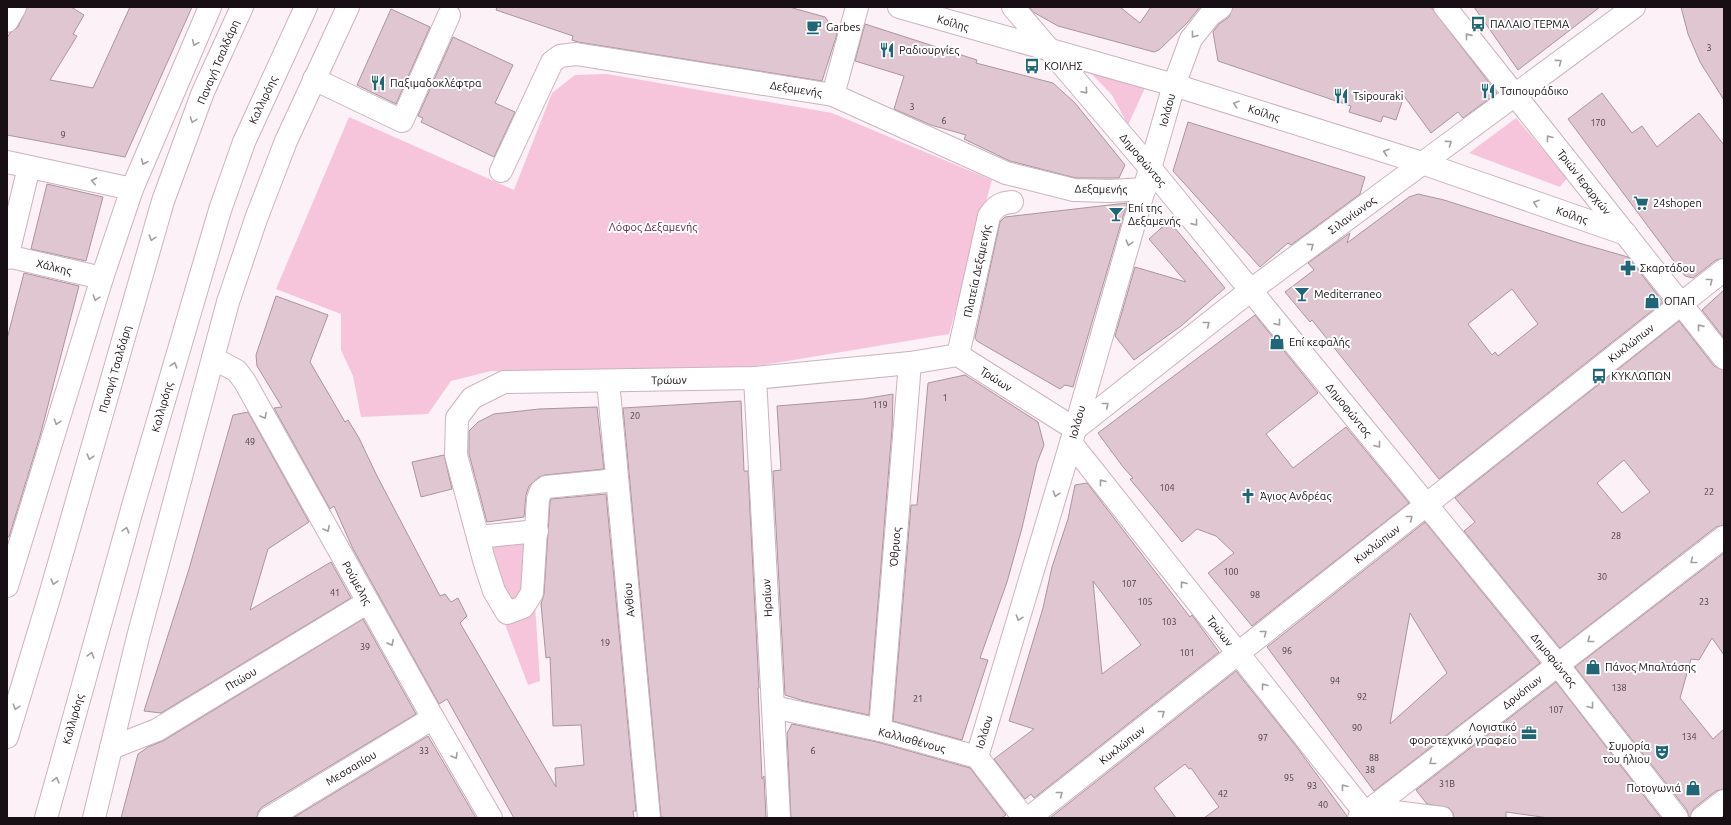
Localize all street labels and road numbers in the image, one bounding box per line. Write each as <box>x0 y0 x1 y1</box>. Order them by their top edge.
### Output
street label: Κοίλης <box>935 13 970 34</box>
street label: Παναγή Τσαλδάρη <box>195 18 241 106</box>
street label: Καλλιρόης <box>247 74 280 126</box>
street label: Δεξαμενής <box>769 79 823 100</box>
street label: Ιολάου <box>1157 92 1177 128</box>
street label: Κοίλης <box>1246 102 1281 125</box>
street label: Δημοφώντος <box>1117 131 1169 190</box>
street label: Τριών Ιεραρχών <box>1555 147 1614 218</box>
street label: Δεξαμενής <box>1075 183 1127 196</box>
street label: Σιλανίωνος <box>1326 194 1379 237</box>
street label: Κοίλης <box>1554 204 1589 227</box>
street label: Πλατεία Δεξαμενής <box>961 224 994 319</box>
street label: Χάλκης <box>35 257 73 278</box>
street label: Κυκλώπων <box>1606 321 1657 364</box>
street label: Παναγή Τσαλδάρη <box>97 324 133 414</box>
street label: Τρώων <box>978 364 1015 394</box>
street label: Τρώων <box>651 374 688 386</box>
street label: Καλλιρόης <box>149 381 176 434</box>
street label: Δημοφώντος <box>1323 381 1374 440</box>
street label: Ιολάου <box>1067 404 1087 440</box>
street label: Κυκλώπων <box>1352 522 1403 565</box>
street label: Όθρυος <box>887 527 904 568</box>
street label: Ρούμελης <box>339 559 374 607</box>
street label: Ηραίων <box>760 578 774 617</box>
street label: Ανθίου <box>622 582 636 618</box>
street label: Τρώων <box>1204 613 1236 649</box>
street label: Δημοφώντος <box>1528 631 1579 690</box>
street label: Πτώου <box>223 665 259 693</box>
street label: Δρυόπων <box>1500 672 1545 711</box>
street label: Καλλιρόης <box>60 693 87 746</box>
street label: Ιολάου <box>973 714 995 750</box>
street label: Κυκλώπων <box>1097 723 1148 766</box>
street label: Καλλισθένους <box>877 725 947 756</box>
street label: Μεσσαπίου <box>324 748 378 788</box>

